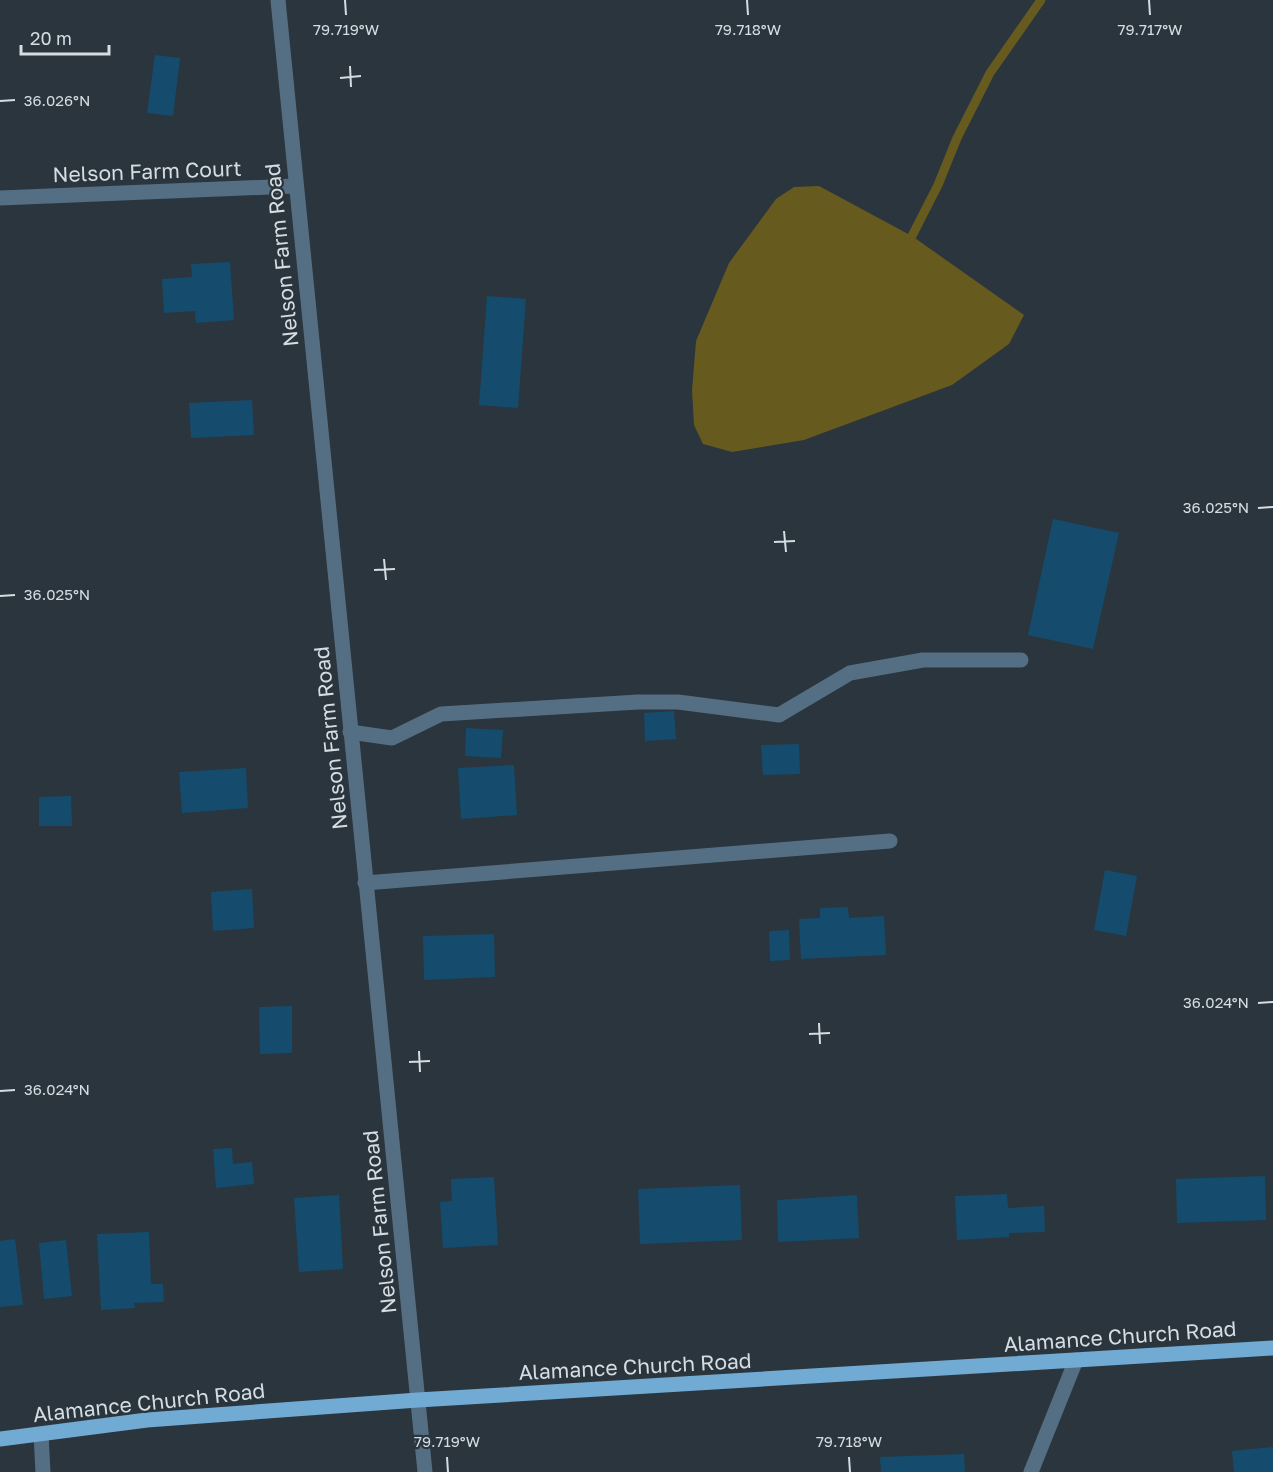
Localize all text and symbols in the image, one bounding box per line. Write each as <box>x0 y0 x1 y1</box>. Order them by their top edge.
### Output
scale bar <box>21 18 110 56</box>
text: 79.719°W <box>313 20 379 38</box>
text: 79.718°W <box>715 20 781 38</box>
text: 79.717°W <box>1118 20 1182 38</box>
text: 20 m <box>30 27 72 49</box>
text: 36.026°N <box>24 91 90 109</box>
street label: Nelson Farm Court <box>52 155 242 187</box>
street label: Nelson Farm Road <box>258 162 304 348</box>
text: 36.025°N <box>1183 498 1249 516</box>
text: 36.025°N <box>24 585 90 603</box>
street label: Nelson Farm Road <box>307 645 353 831</box>
text: 36.024°N <box>1183 993 1249 1011</box>
text: 36.024°N <box>24 1080 90 1098</box>
street label: Nelson Farm Road <box>356 1129 402 1315</box>
street label: Alamance Church Road <box>1003 1315 1237 1357</box>
street label: Alamance Church Road <box>518 1347 752 1385</box>
street label: Alamance Church Road <box>32 1377 266 1427</box>
text: 79.719°W <box>414 1432 480 1450</box>
text: 79.718°W <box>816 1432 882 1450</box>

